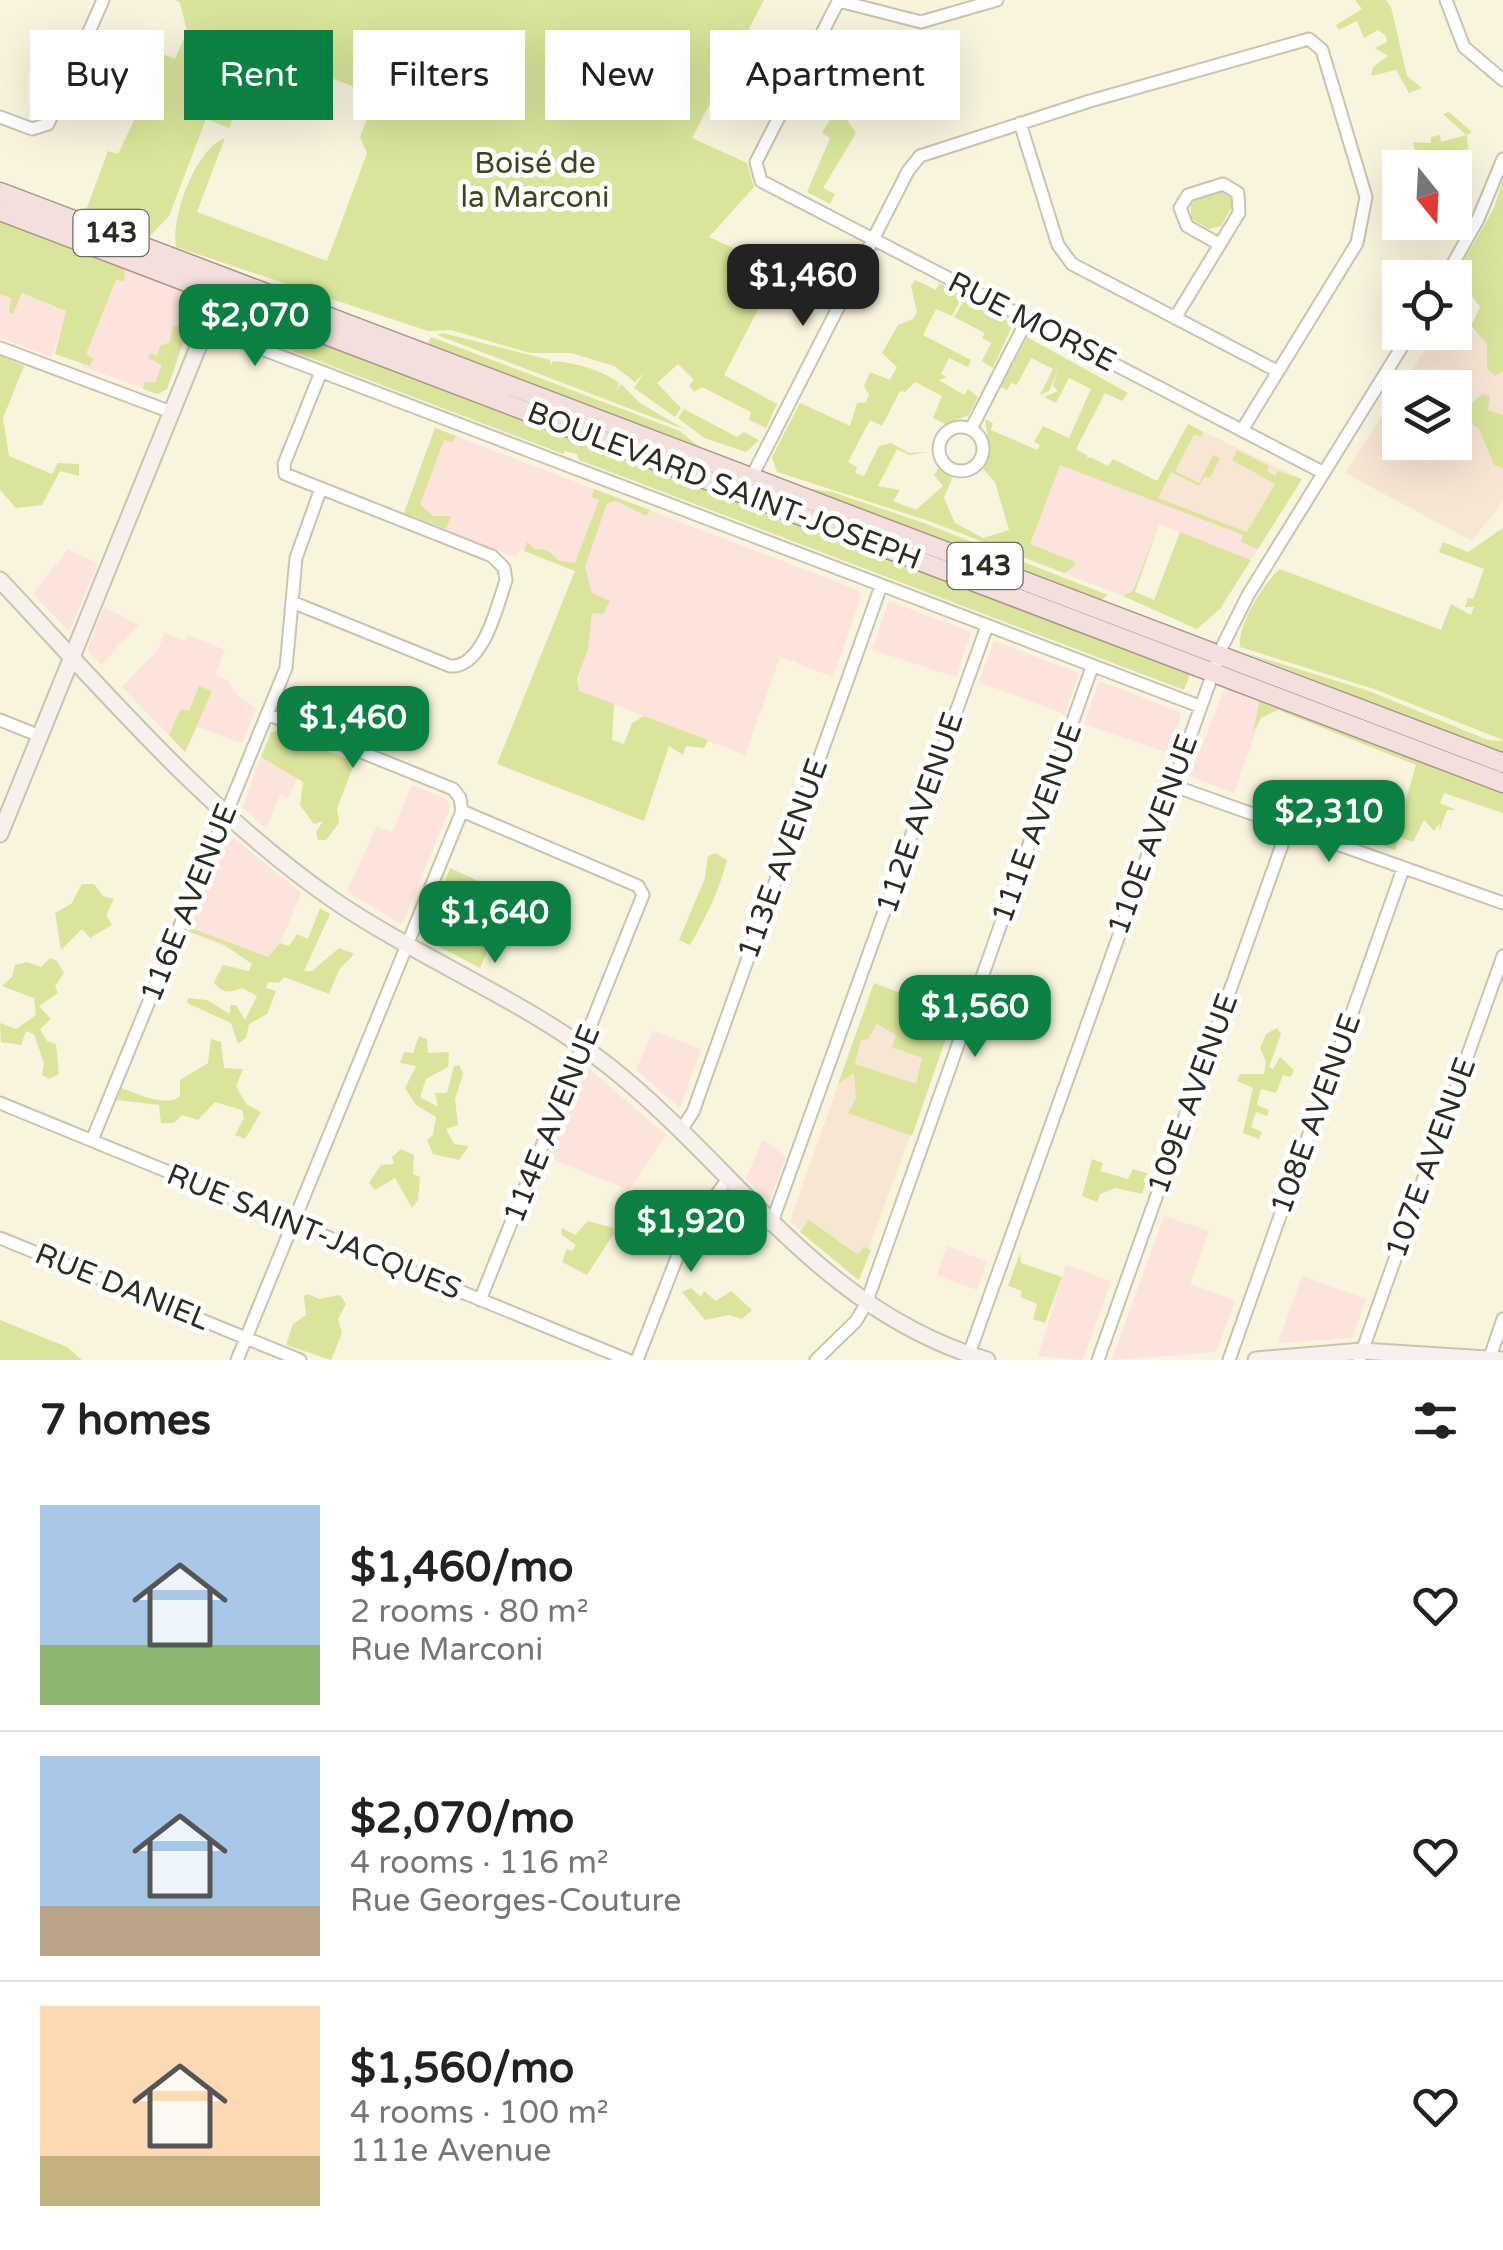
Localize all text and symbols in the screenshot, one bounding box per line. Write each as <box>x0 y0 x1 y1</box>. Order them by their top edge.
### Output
chip: Buy <box>30 30 164 120</box>
chip: Rent <box>184 30 333 120</box>
chip: Filters <box>353 30 525 120</box>
chip: New <box>545 30 690 120</box>
chip: Apartment <box>710 30 960 120</box>
park label: Boisé de la Marconi <box>461 145 609 216</box>
north arrow <box>1382 150 1472 240</box>
map controls <box>1382 150 1472 460</box>
road number: 143 <box>74 210 148 256</box>
pin: $1,460 <box>722 244 884 329</box>
text: $1,460 <box>749 257 857 295</box>
button: locate <box>1382 260 1472 350</box>
street label: RUE MORSE <box>942 264 1122 380</box>
pin: $2,070 <box>174 284 336 369</box>
text: $2,070 <box>201 297 309 335</box>
button: layers <box>1382 370 1472 460</box>
street label: BOULEVARD SAINT-JOSEPH <box>522 394 926 578</box>
road number: 143 <box>948 543 1022 589</box>
pin: $1,460 <box>272 686 434 771</box>
text: $1,460 <box>299 699 407 737</box>
street label: 112E AVENUE <box>868 707 972 919</box>
street label: 111E AVENUE <box>984 718 1090 928</box>
street label: 110E AVENUE <box>1100 730 1206 940</box>
street label: 113E AVENUE <box>730 754 836 964</box>
pin: $2,310 <box>1248 780 1410 865</box>
text: $2,310 <box>1275 793 1383 831</box>
street label: 116E AVENUE <box>132 799 246 1007</box>
pin: $1,640 <box>414 881 576 966</box>
text: $1,640 <box>441 894 549 932</box>
pin: $1,560 <box>894 975 1056 1060</box>
text: $1,560 <box>921 988 1029 1026</box>
street label: 109E AVENUE <box>1140 989 1246 1199</box>
street label: 108E AVENUE <box>1263 1009 1369 1219</box>
street label: 114E AVENUE <box>495 1020 609 1228</box>
street label: 107E AVENUE <box>1378 1053 1484 1263</box>
street label: RUE SAINT-JACQUES <box>161 1156 467 1308</box>
pin: $1,920 <box>610 1190 772 1275</box>
text: $1,920 <box>637 1203 745 1241</box>
street label: RUE DANIEL <box>30 1235 214 1339</box>
icon: filters <box>1408 1393 1463 1448</box>
text: 7 homes <box>40 1395 211 1446</box>
text: $1,460/mo <box>350 1542 574 1593</box>
icon: home <box>120 1545 240 1665</box>
icon: heart <box>1408 1578 1463 1633</box>
text: 2 rooms · 80 m² <box>350 1593 589 1631</box>
text: Rue Marconi <box>350 1631 543 1669</box>
text: $2,070/mo <box>350 1793 574 1844</box>
icon: home <box>120 1796 240 1916</box>
icon: heart <box>1408 1829 1463 1884</box>
text: 4 rooms · 116 m² <box>350 1844 609 1882</box>
text: Rue Georges-Couture <box>350 1882 681 1920</box>
text: $1,560/mo <box>350 2043 574 2094</box>
icon: home <box>120 2046 240 2166</box>
icon: heart <box>1408 2079 1463 2134</box>
text: 4 rooms · 100 m² <box>350 2094 609 2132</box>
text: 111e Avenue <box>350 2132 551 2170</box>

